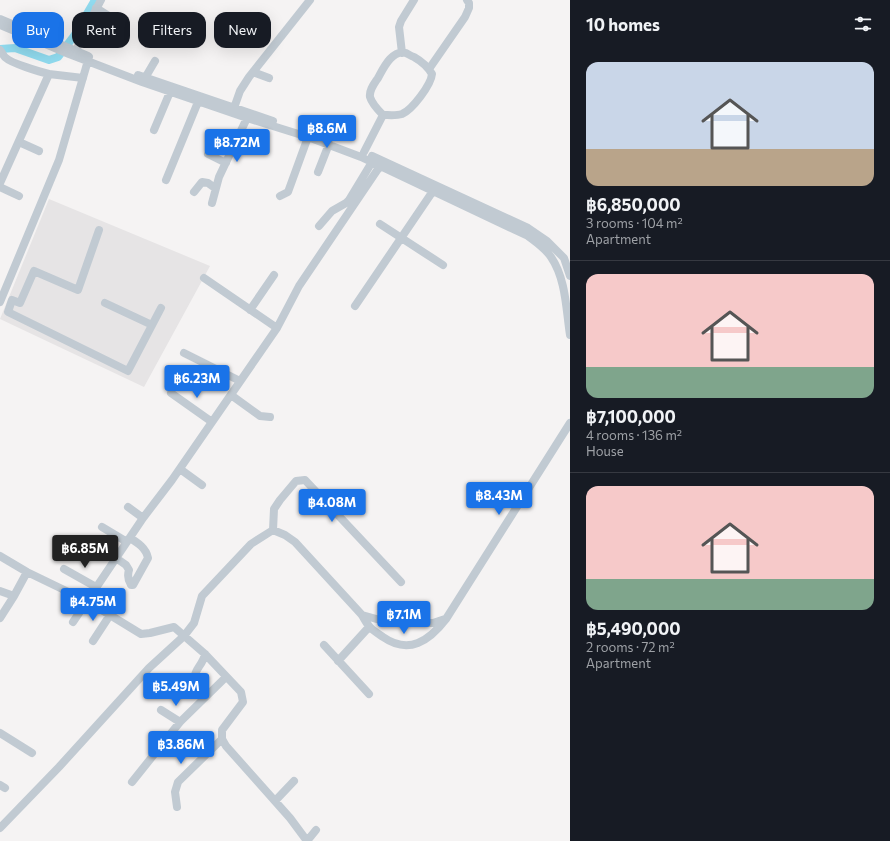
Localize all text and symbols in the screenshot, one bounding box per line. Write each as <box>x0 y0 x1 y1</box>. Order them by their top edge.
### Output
chip: Buy <box>12 12 64 48</box>
chip: Rent <box>72 12 130 48</box>
chip: Filters <box>138 12 206 48</box>
chip: New <box>214 12 271 48</box>
icon: filters <box>852 13 874 35</box>
text: 10 homes <box>586 14 660 35</box>
icon: home <box>694 88 766 160</box>
pin: ฿8.6M <box>299 115 355 149</box>
text: ฿8.6M <box>307 120 347 136</box>
pin: ฿8.72M <box>204 129 270 163</box>
text: ฿8.72M <box>214 134 260 150</box>
text: ฿6,850,000 <box>586 194 680 215</box>
text: 3 rooms · 104 m² <box>586 215 683 231</box>
text: Apartment <box>586 231 651 247</box>
icon: home <box>694 300 766 372</box>
pin: ฿6.23M <box>164 365 230 399</box>
text: ฿6.23M <box>173 370 221 386</box>
text: ฿7,100,000 <box>586 406 676 427</box>
text: 4 rooms · 136 m² <box>586 427 682 443</box>
text: House <box>586 443 624 459</box>
pin: ฿8.43M <box>466 482 532 516</box>
text: ฿8.43M <box>475 487 523 503</box>
pin: ฿4.08M <box>299 489 365 523</box>
text: ฿4.08M <box>308 494 356 510</box>
icon: home <box>694 512 766 584</box>
pin: ฿6.85M <box>52 535 118 569</box>
text: ฿6.85M <box>61 540 109 556</box>
pin: ฿4.75M <box>60 588 126 622</box>
text: ฿4.75M <box>70 593 116 609</box>
pin: ฿7.1M <box>376 601 432 635</box>
text: ฿7.1M <box>386 606 422 622</box>
text: ฿5,490,000 <box>586 618 681 639</box>
text: 2 rooms · 72 m² <box>586 639 675 655</box>
text: Apartment <box>586 655 651 671</box>
pin: ฿5.49M <box>143 673 209 707</box>
text: ฿5.49M <box>152 678 200 694</box>
pin: ฿3.86M <box>148 731 214 765</box>
text: ฿3.86M <box>157 736 205 752</box>

